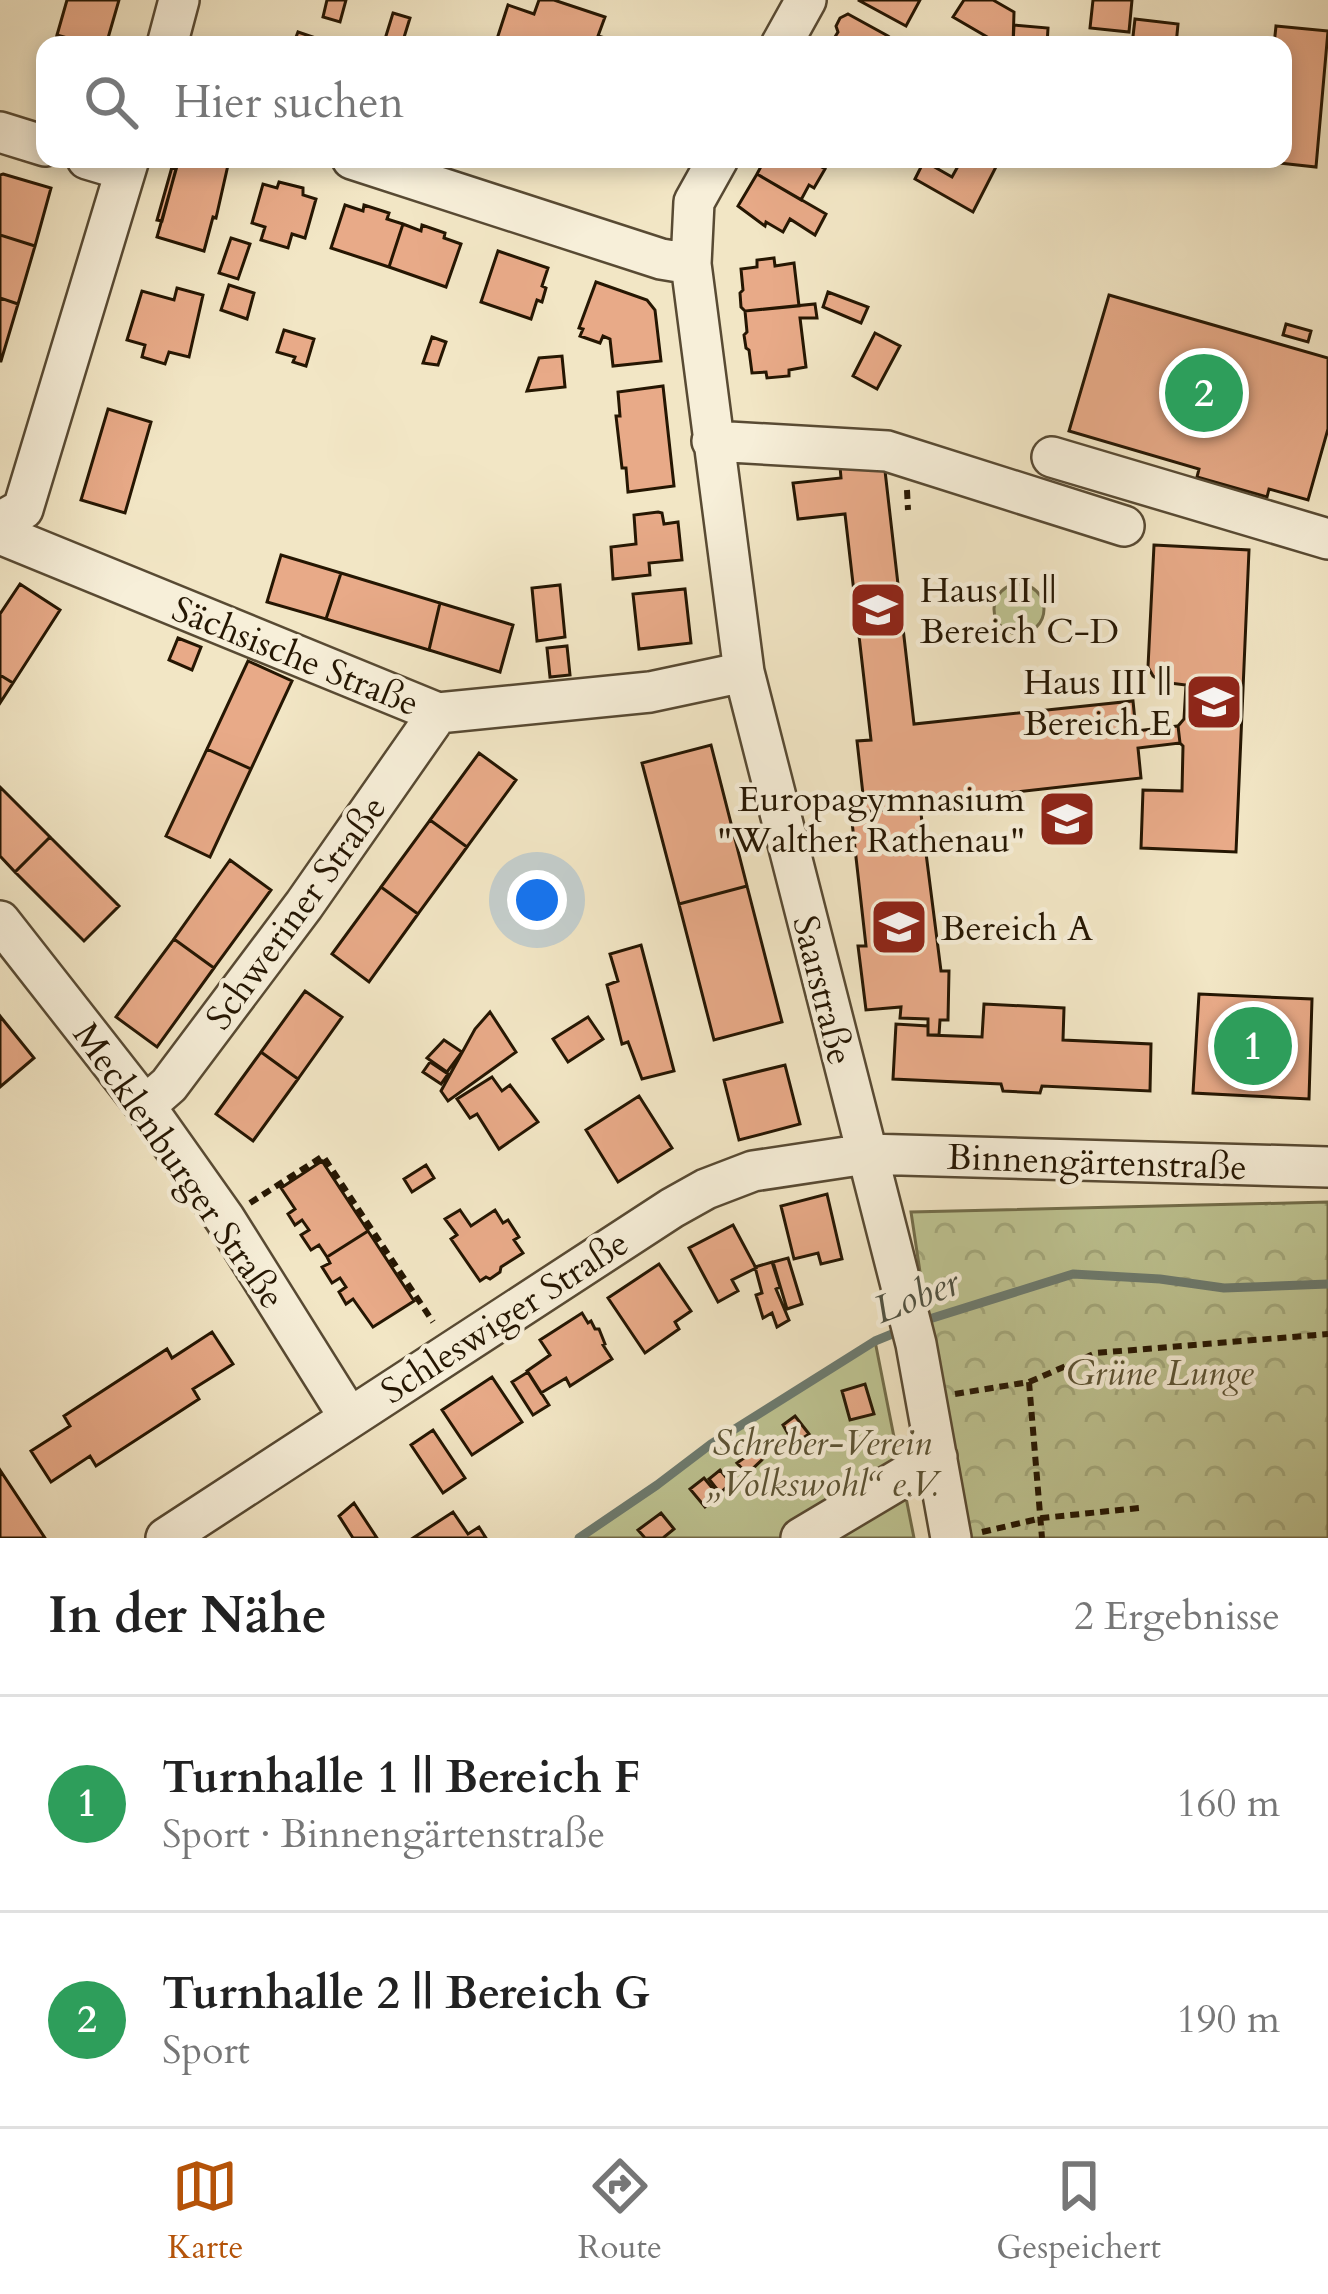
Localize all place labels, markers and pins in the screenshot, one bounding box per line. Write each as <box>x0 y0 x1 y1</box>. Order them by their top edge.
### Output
pin: 2 <box>1165 348 1243 438</box>
place label: Haus II || Bereich C-D <box>920 566 1119 656</box>
school or university icon: Haus II || Bereich C-D <box>847 579 909 641</box>
place label: Haus III || Bereich E <box>1023 658 1172 748</box>
school or university icon: Haus III || Bereich E <box>1183 671 1245 733</box>
place label: Europagymnasium "Walther Rathenau" <box>717 775 1026 865</box>
school or university icon: Europagymnasium "Walther Rathenau" <box>1036 788 1098 850</box>
school or university icon: Bereich A <box>868 896 930 958</box>
place label: Bereich A <box>941 904 1093 953</box>
pin: 1 <box>1214 1001 1292 1091</box>

